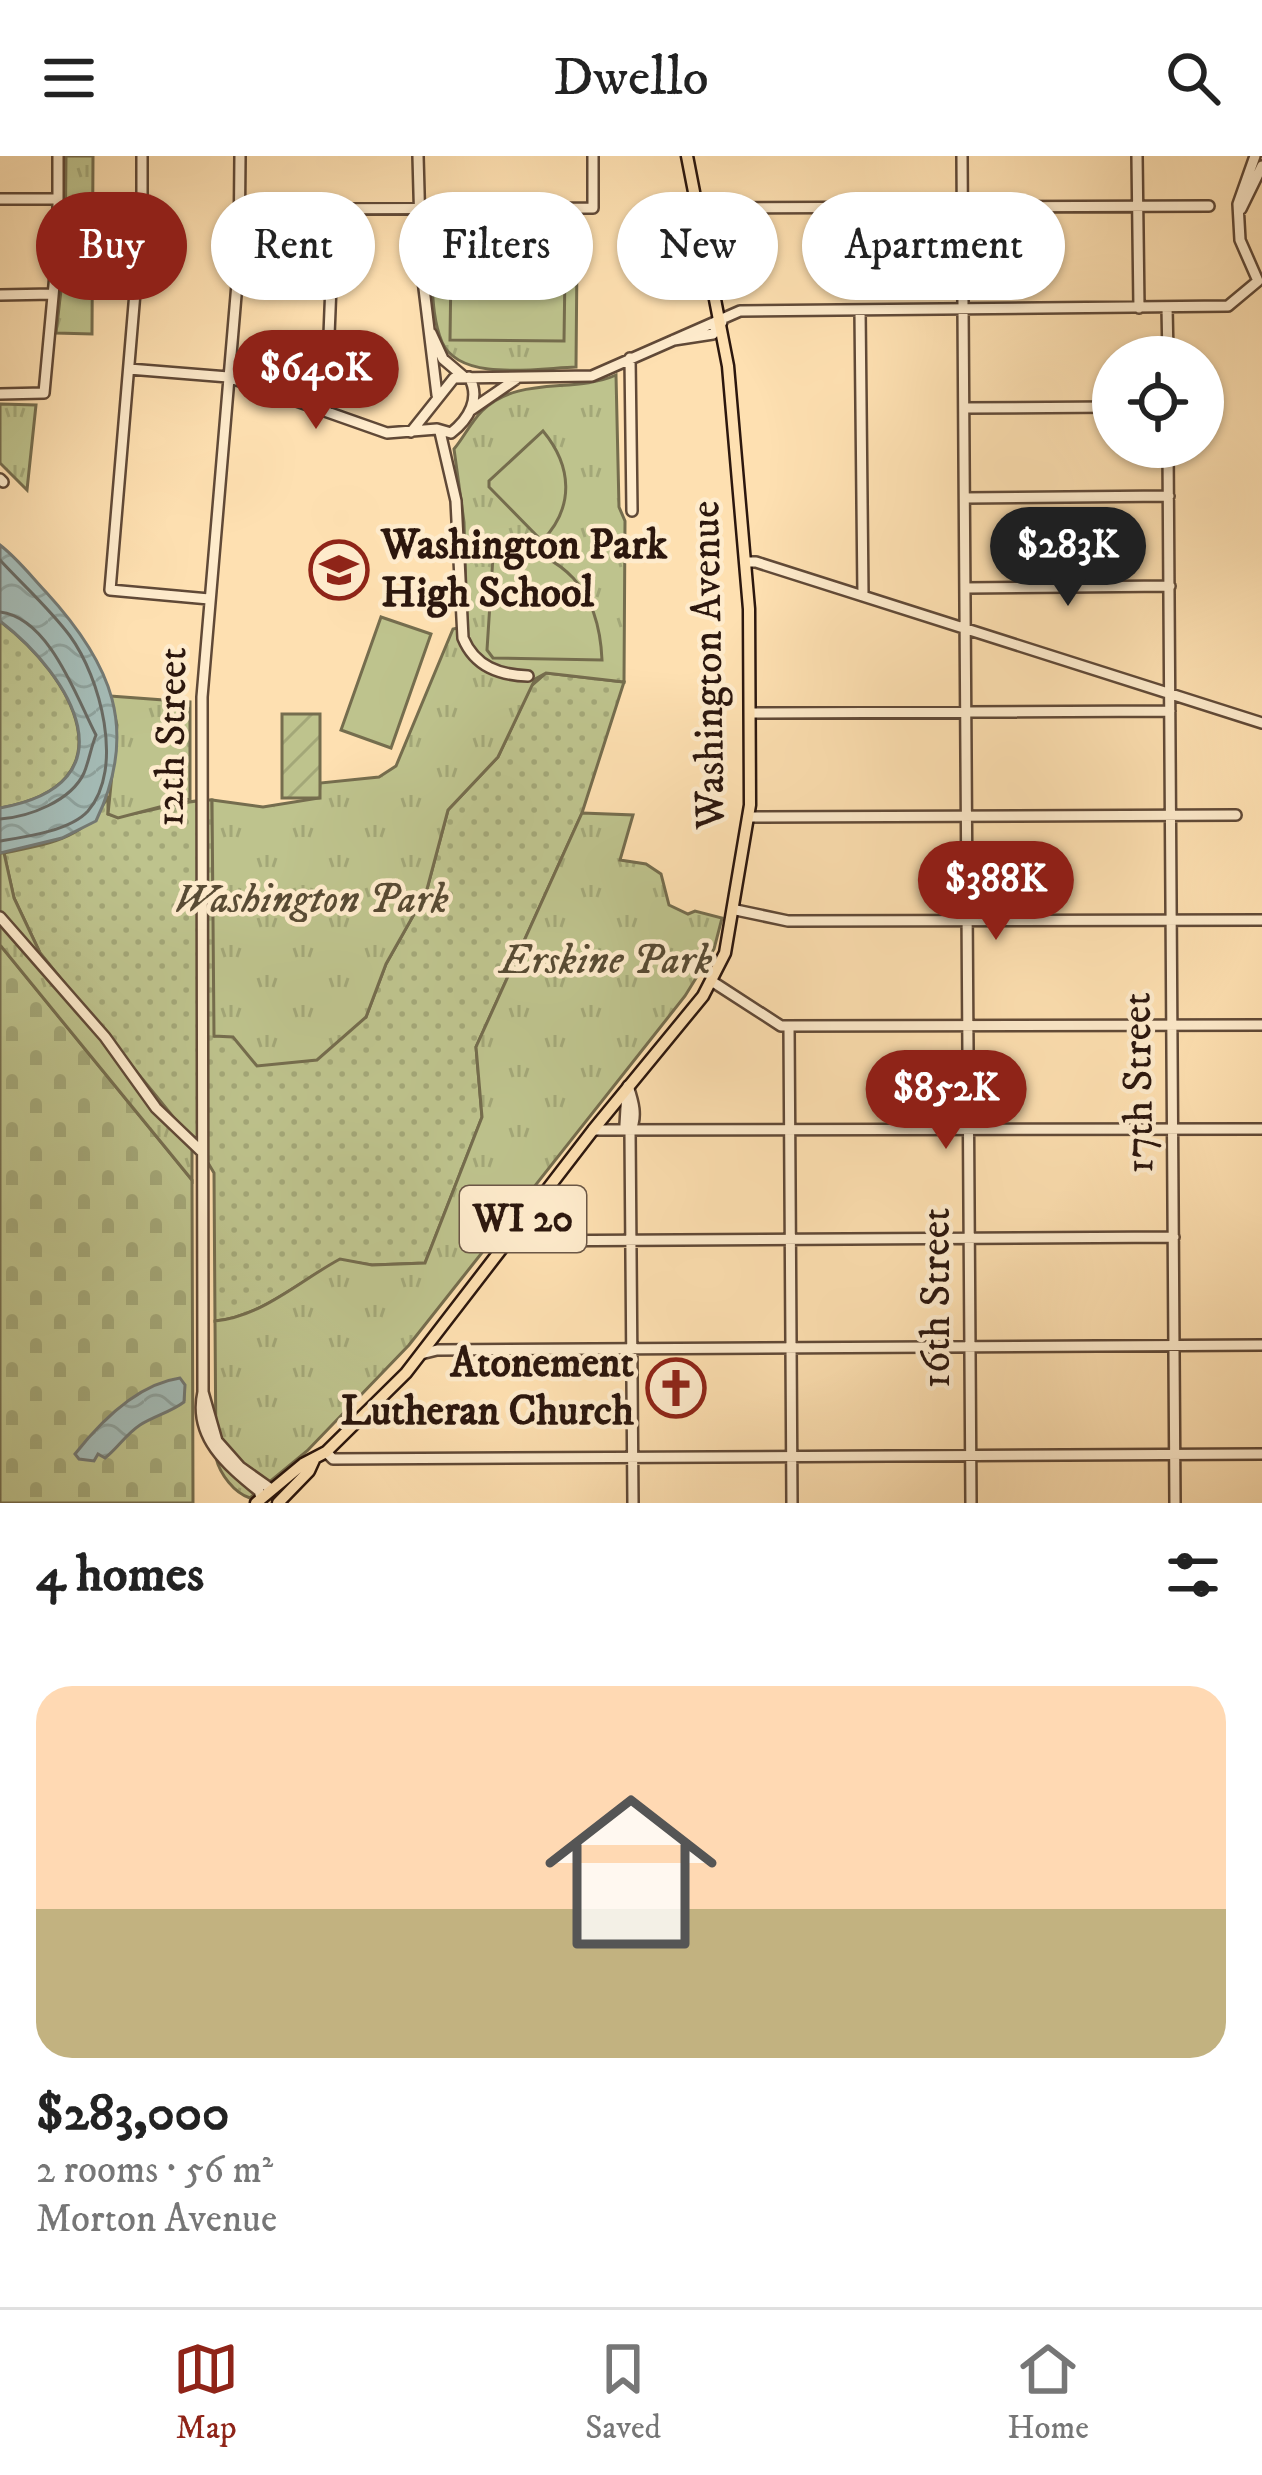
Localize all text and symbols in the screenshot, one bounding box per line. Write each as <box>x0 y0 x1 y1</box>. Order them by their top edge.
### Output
icon: menu <box>36 45 102 111</box>
text: Dwello <box>553 45 709 112</box>
icon: search <box>1160 45 1226 111</box>
chip: Buy <box>36 192 187 300</box>
chip: Rent <box>211 192 375 300</box>
chip: Filters <box>399 192 593 300</box>
chip: New <box>617 192 778 300</box>
chip: Apartment <box>802 192 1065 300</box>
pin: $640K <box>232 330 400 432</box>
map controls <box>1092 336 1224 468</box>
button: locate <box>1092 336 1224 468</box>
text: $640K <box>260 344 372 393</box>
street label: Washington Avenue <box>680 500 738 831</box>
pin: $283K <box>984 507 1152 609</box>
place label: Washington Park High School <box>380 520 669 620</box>
text: $283K <box>1017 521 1119 570</box>
school or university icon: Washington Park High School <box>308 539 370 601</box>
street label: 12th Street <box>144 647 200 827</box>
pin: $388K <box>912 841 1080 943</box>
text: $388K <box>945 855 1047 904</box>
park label: Washington Park <box>173 874 449 926</box>
park label: Erskine Park <box>498 935 713 987</box>
street label: 17th Street <box>1111 992 1167 1174</box>
pin: $852K <box>862 1050 1030 1152</box>
text: $852K <box>893 1064 999 1113</box>
road number: WI 20 <box>460 1186 586 1252</box>
street label: 16th Street <box>911 1208 963 1388</box>
place label: Atonement Lutheran Church <box>341 1338 635 1438</box>
church icon: Atonement Lutheran Church <box>645 1357 707 1419</box>
icon: filters <box>1160 1542 1226 1608</box>
text: 4 homes <box>36 1543 204 1607</box>
icon: home <box>523 1764 739 1980</box>
text: $283,000 <box>36 2082 230 2146</box>
text: 2 rooms · 56 m² <box>36 2146 273 2195</box>
text: Morton Avenue <box>36 2195 277 2244</box>
tab: Map <box>173 2336 239 2449</box>
tab: Saved <box>585 2336 661 2449</box>
tab: Home <box>1007 2336 1089 2449</box>

